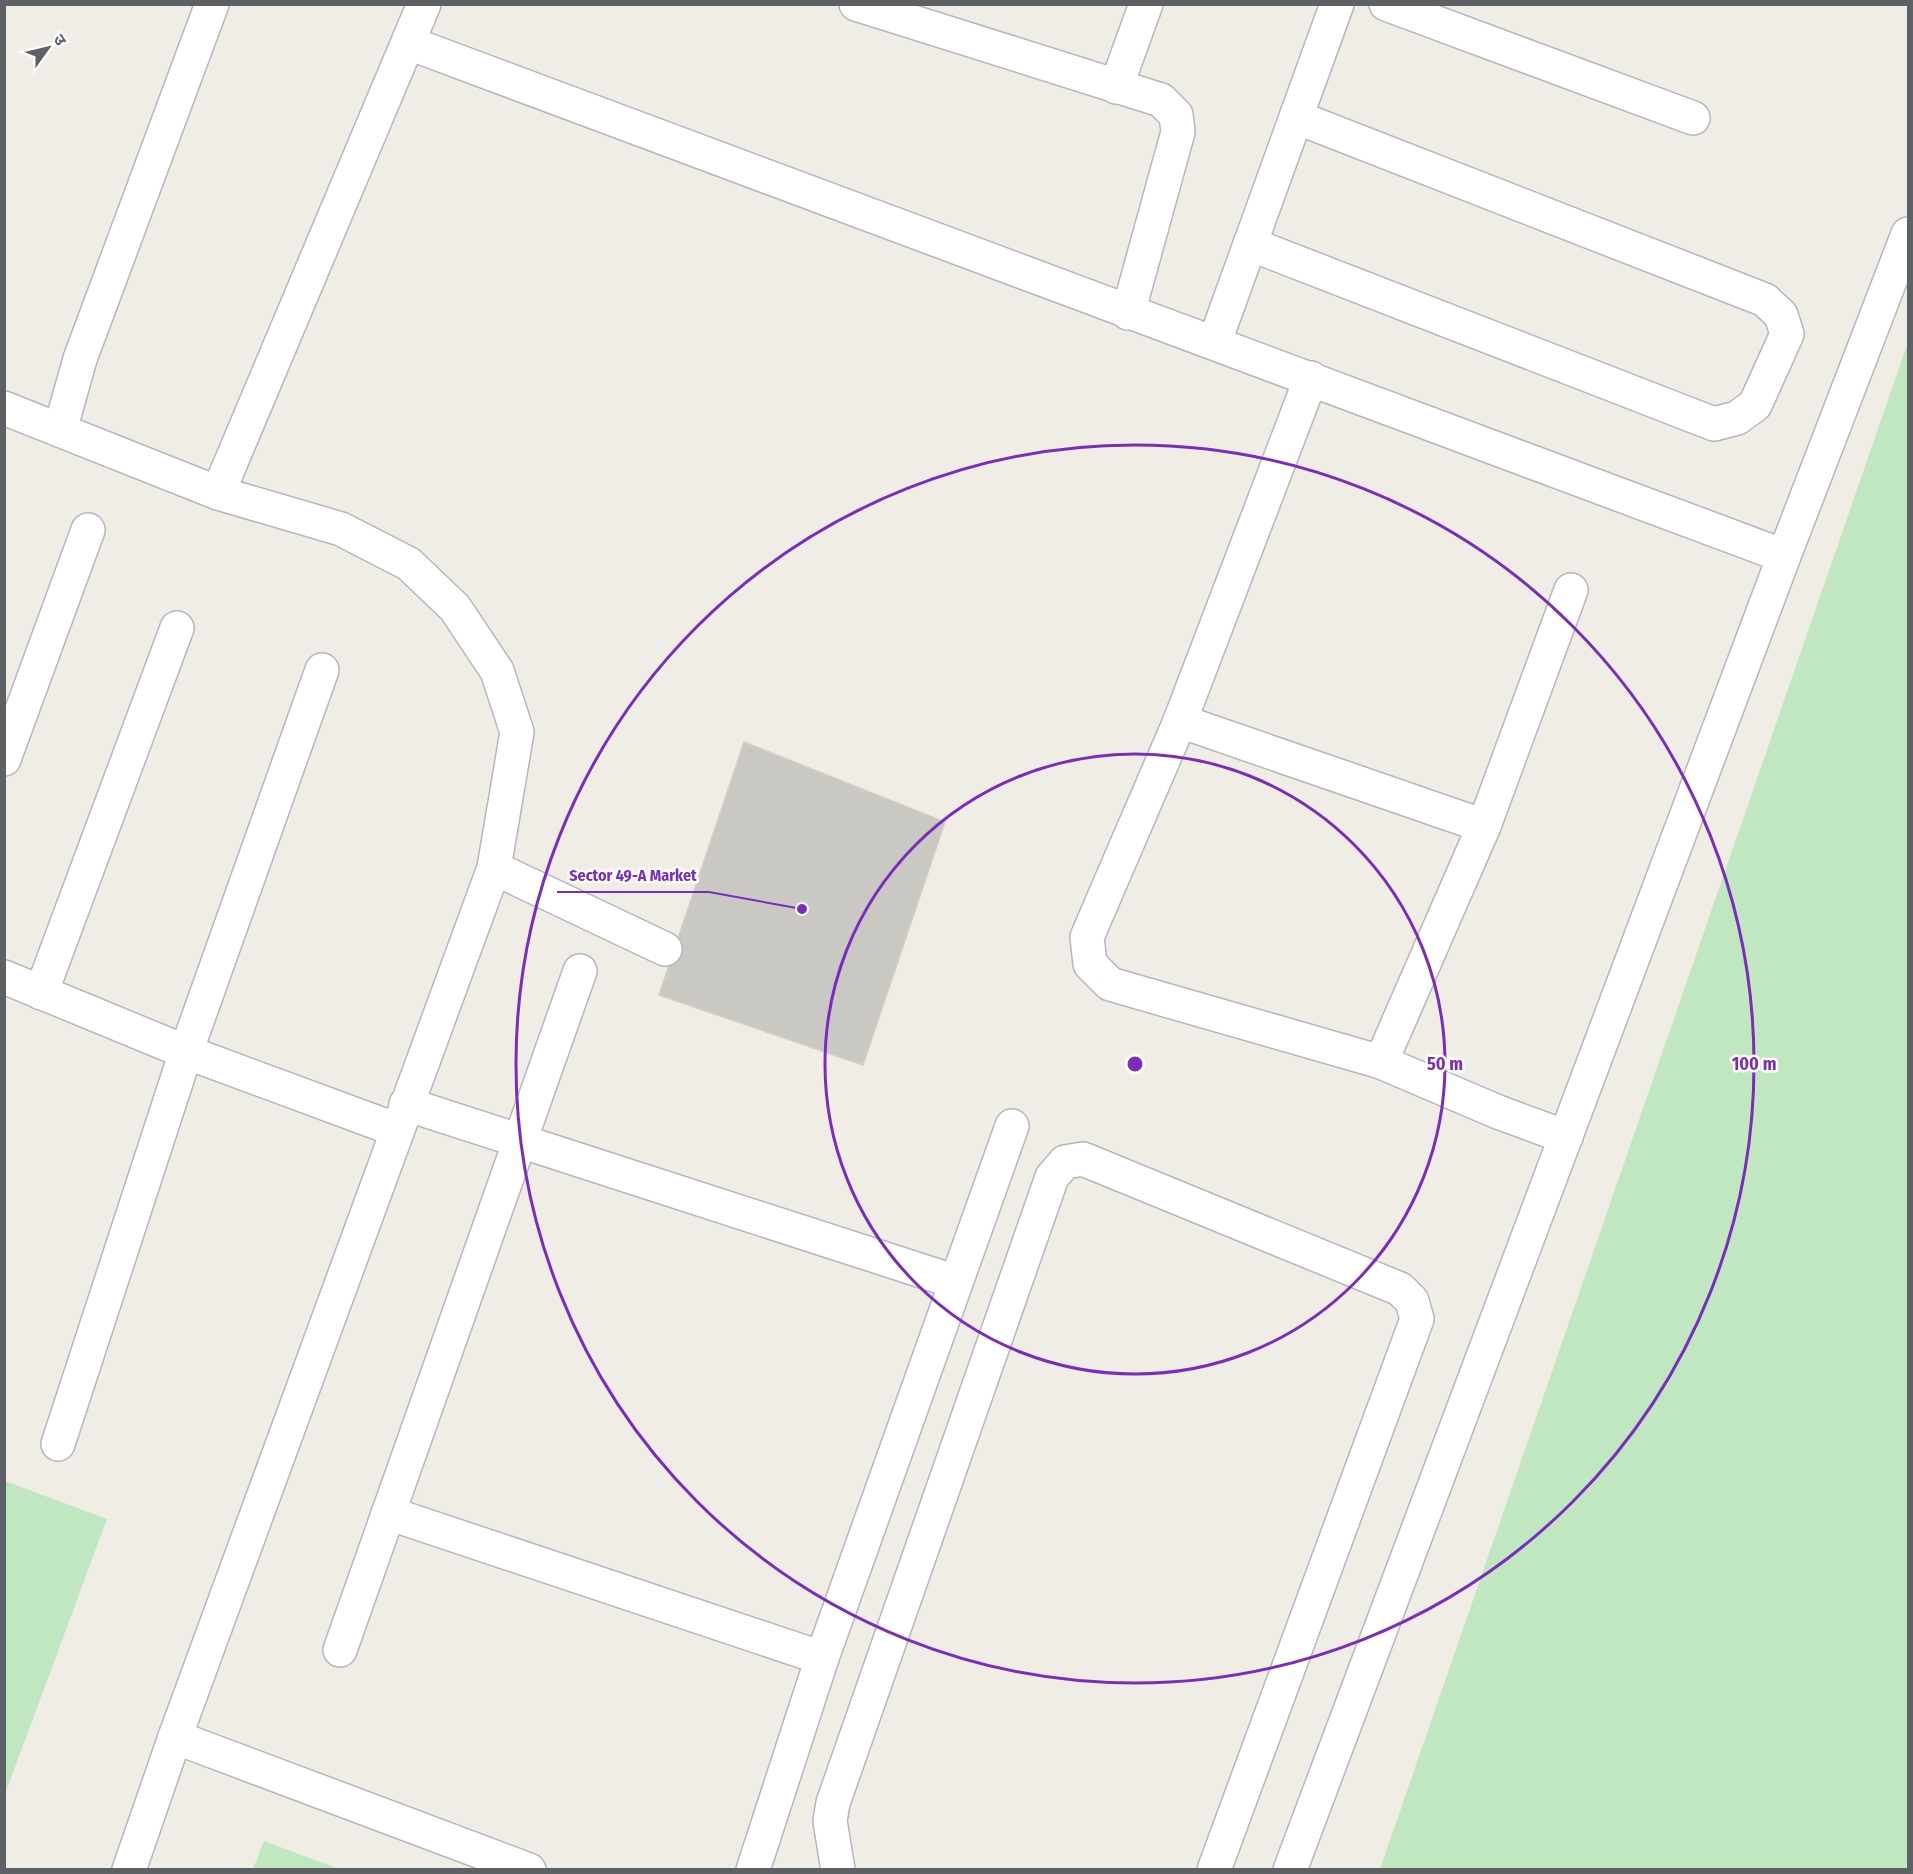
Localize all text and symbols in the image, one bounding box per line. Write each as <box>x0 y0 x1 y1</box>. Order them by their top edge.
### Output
north arrow <box>18 18 78 78</box>
text: उ <box>50 31 71 50</box>
callout: Sector 49-A Market <box>557 858 709 892</box>
text: Sector 49-A Market <box>569 866 697 885</box>
text: 50 m <box>1427 1053 1463 1075</box>
text: 100 m <box>1732 1053 1776 1075</box>
centre of rings <box>1125 1054 1145 1074</box>

